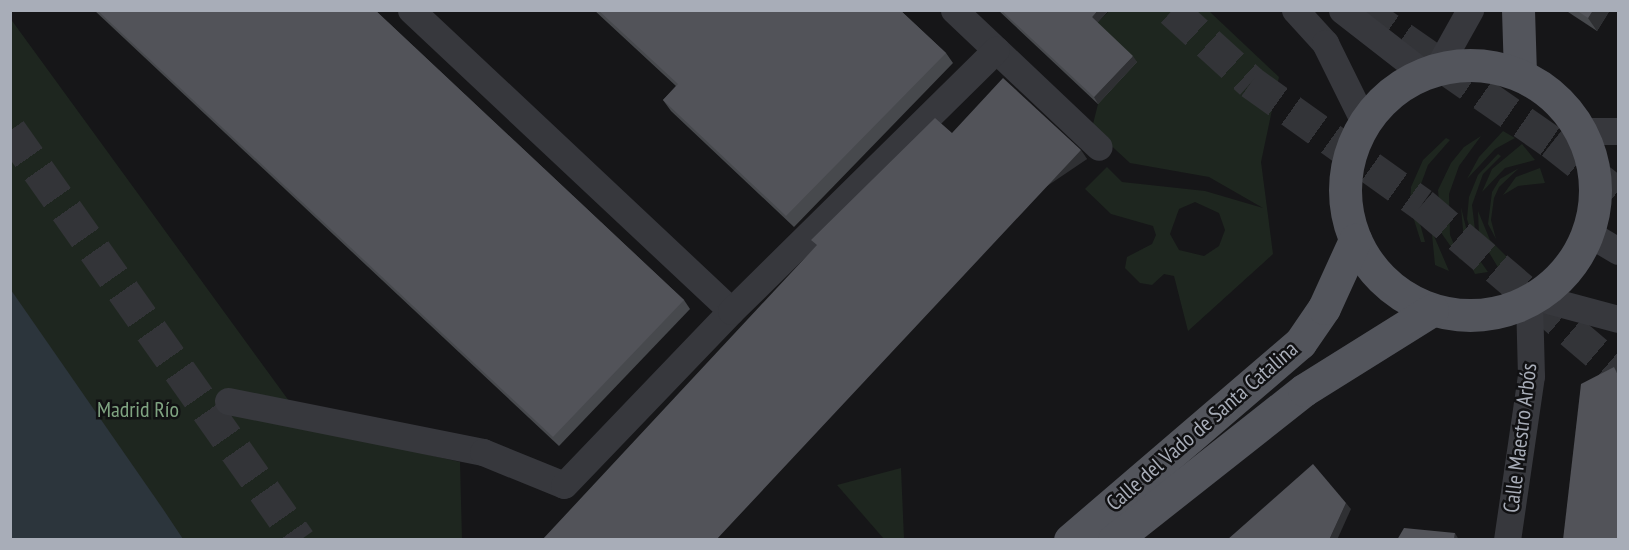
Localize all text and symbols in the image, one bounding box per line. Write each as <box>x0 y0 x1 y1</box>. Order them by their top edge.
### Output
street label: Calle del Vado de Santa Catalina <box>1101 336 1303 516</box>
street label: Calle Maestro Arbós <box>1498 361 1542 515</box>
park label: Madrid Río <box>97 397 179 423</box>

